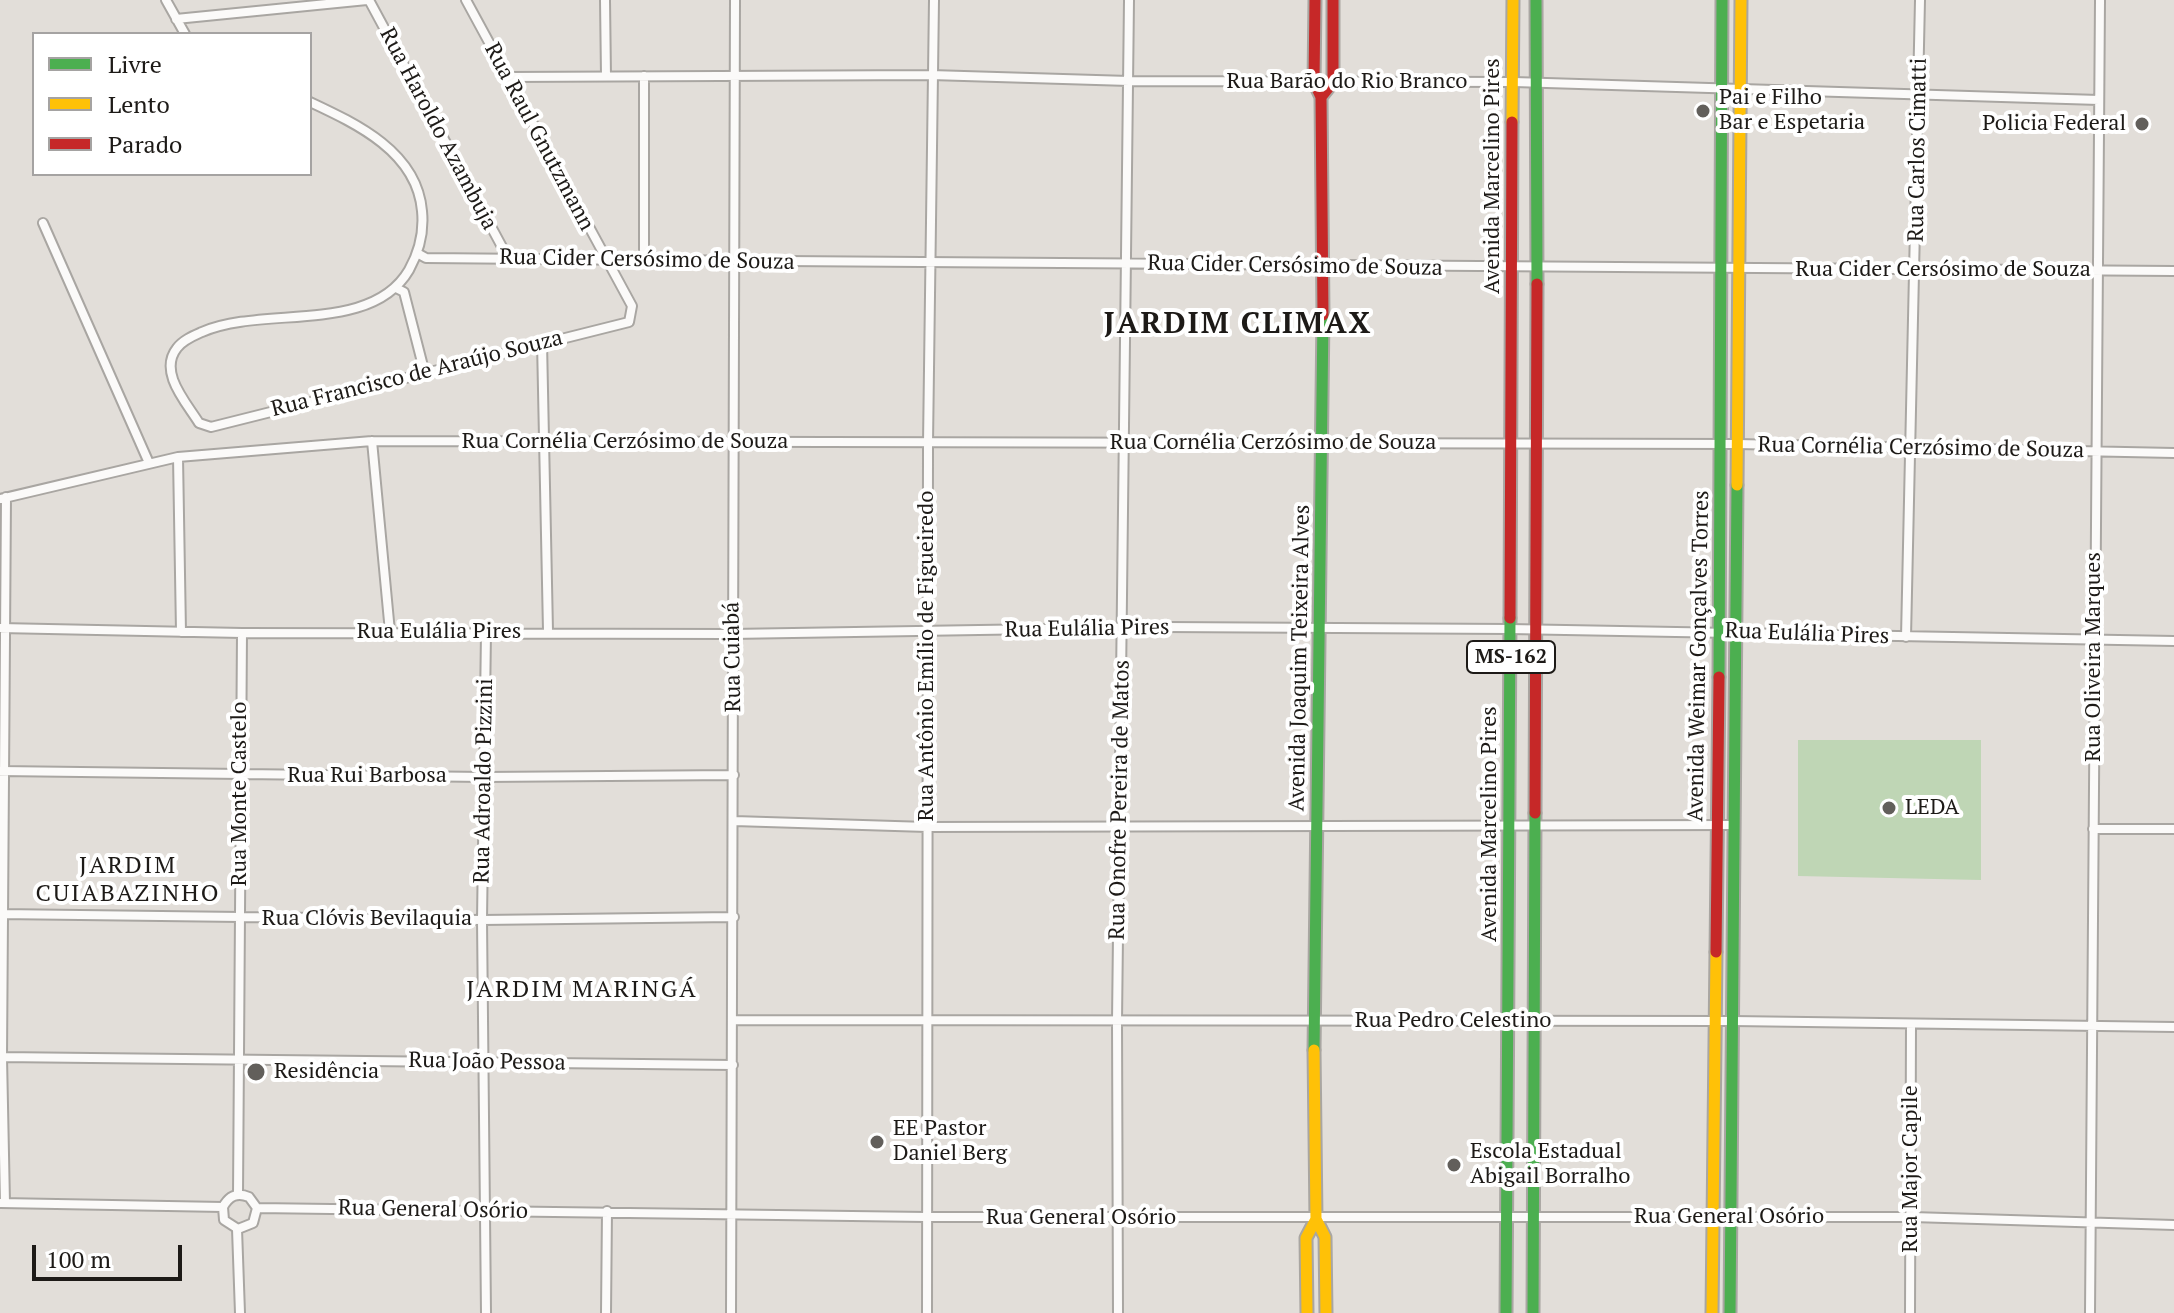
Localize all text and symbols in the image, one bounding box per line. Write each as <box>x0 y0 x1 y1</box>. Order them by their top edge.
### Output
street label: Rua Haroldo Azambuja <box>374 23 502 235</box>
legend <box>32 32 312 176</box>
street label: Rua Raul Gnutzmann <box>478 39 600 235</box>
text: Livre <box>108 48 162 80</box>
street label: Avenida Marcelino Pires <box>1480 58 1506 294</box>
street label: Rua Carlos Cimatti <box>1903 58 1933 242</box>
street label: Rua Barão do Rio Branco <box>1227 69 1467 95</box>
place label: Pai e Filho Bar e Espetaria <box>1719 85 1865 136</box>
text: Lento <box>108 88 170 120</box>
marker: Pai e Filho Bar e Espetaria <box>1694 102 1712 120</box>
place label: Policia Federal <box>1982 111 2126 137</box>
marker: Policia Federal <box>2133 115 2151 133</box>
text: Parado <box>108 128 182 160</box>
street label: Rua Cider Cersósimo de Souza <box>499 244 795 276</box>
street label: Rua Cider Cersósimo de Souza <box>1147 250 1443 282</box>
street label: Rua Cider Cersósimo de Souza <box>1795 257 2091 283</box>
district label: JARDIM CLIMAX <box>1104 306 1372 342</box>
street label: Rua Francisco de Araújo Souza <box>268 325 566 423</box>
street label: Rua Cornélia Cerzósimo de Souza <box>462 429 788 455</box>
street label: Rua Cornélia Cerzósimo de Souza <box>1110 430 1436 456</box>
street label: Rua Cornélia Cerzósimo de Souza <box>1757 432 2085 464</box>
street label: Avenida Weimar Gonçalves Torres <box>1683 490 1715 822</box>
street label: Rua Antônio Emílio de Figueiredo <box>914 491 940 821</box>
street label: Avenida Joaquim Teixeira Alves <box>1284 504 1316 812</box>
street label: Rua Oliveira Marques <box>2081 552 2107 762</box>
street label: Rua Cuiabá <box>719 601 747 713</box>
street label: Rua Eulália Pires <box>1004 614 1170 644</box>
street label: Rua Eulália Pires <box>1724 618 1890 650</box>
street label: Rua Eulália Pires <box>357 619 521 645</box>
road number: MS-162 <box>1467 641 1555 673</box>
street label: Rua Onofre Pereira de Matos <box>1104 660 1136 940</box>
street label: Rua Adroaldo Pizzini <box>469 678 499 884</box>
street label: Rua Monte Castelo <box>227 702 253 886</box>
street label: Avenida Marcelino Pires <box>1477 706 1503 942</box>
street label: Rua Rui Barbosa <box>287 763 447 789</box>
place label: LEDA <box>1905 795 1959 821</box>
marker: LEDA <box>1880 799 1898 817</box>
district label: JARDIM CUIABAZINHO <box>36 852 220 908</box>
street label: Rua Clóvis Bevilaquia <box>262 906 472 932</box>
district label: JARDIM MARINGÁ <box>466 976 698 1004</box>
street label: Rua Pedro Celestino <box>1355 1008 1551 1034</box>
street label: Rua João Pessoa <box>408 1047 566 1077</box>
place label: Residência <box>274 1059 379 1085</box>
marker: Residência <box>245 1061 267 1083</box>
street label: Rua Major Capile <box>1898 1085 1924 1253</box>
place label: EE Pastor Daniel Berg <box>893 1116 1007 1168</box>
marker: EE Pastor Daniel Berg <box>868 1133 886 1151</box>
place label: Escola Estadual Abigail Borralho <box>1470 1139 1630 1190</box>
marker: Escola Estadual Abigail Borralho <box>1445 1156 1463 1174</box>
street label: Rua General Osório <box>338 1195 528 1225</box>
street label: Rua General Osório <box>1634 1204 1824 1230</box>
street label: Rua General Osório <box>986 1205 1176 1231</box>
scale bar <box>36 1229 186 1279</box>
text: 100 m <box>46 1243 111 1275</box>

